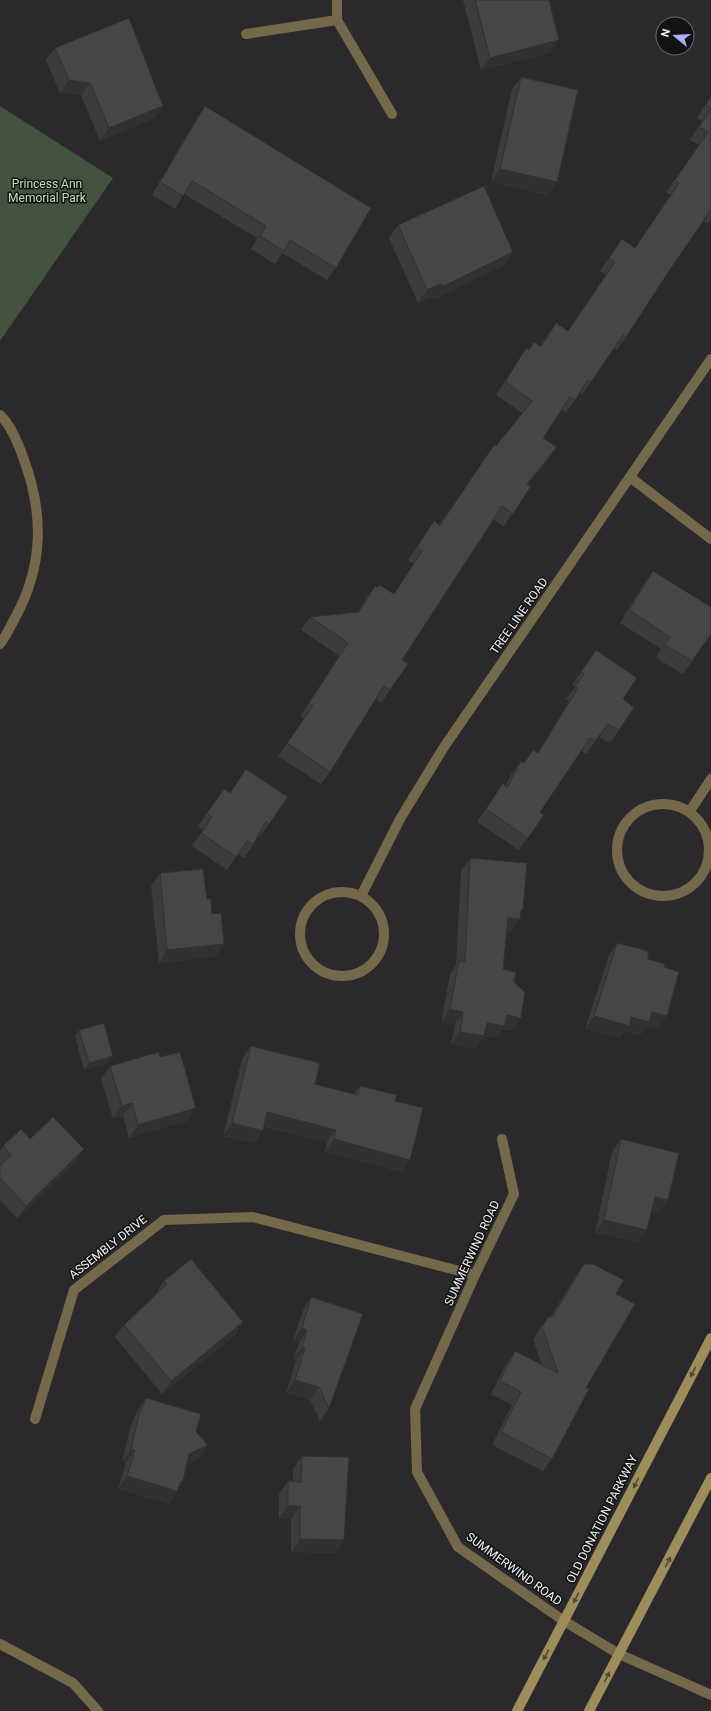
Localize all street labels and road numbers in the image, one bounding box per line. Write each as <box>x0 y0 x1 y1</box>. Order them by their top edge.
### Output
street label: TREE LINE ROAD <box>487 575 551 657</box>
street label: SUMMERWIND ROAD <box>441 1198 503 1308</box>
street label: ASSEMBLY DRIVE <box>66 1212 150 1282</box>
street label: OLD DONATION PARKWAY <box>564 1452 641 1585</box>
street label: SUMMERWIND ROAD <box>464 1530 565 1608</box>

